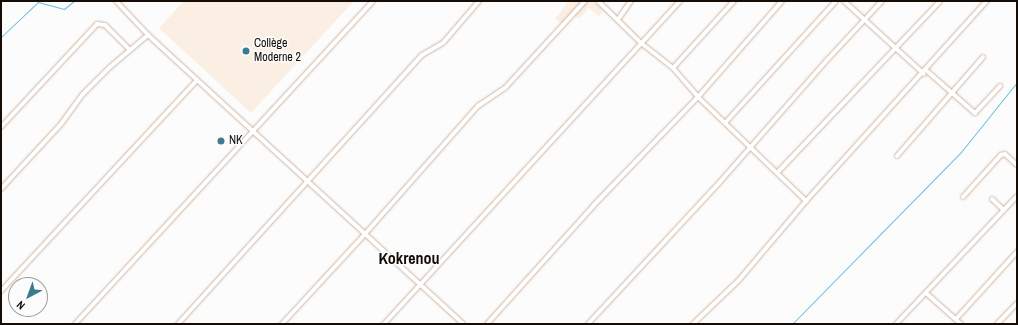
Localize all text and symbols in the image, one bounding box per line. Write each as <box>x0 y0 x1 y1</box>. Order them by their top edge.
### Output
place label: Collège Moderne 2 <box>254 37 301 65</box>
marker: Collège Moderne 2 <box>241 46 251 56</box>
place label: NK <box>229 134 243 148</box>
marker: NK <box>216 136 226 146</box>
district label: Kokrenou <box>378 248 440 268</box>
north arrow <box>8 277 48 317</box>
text: N <box>14 298 28 313</box>

